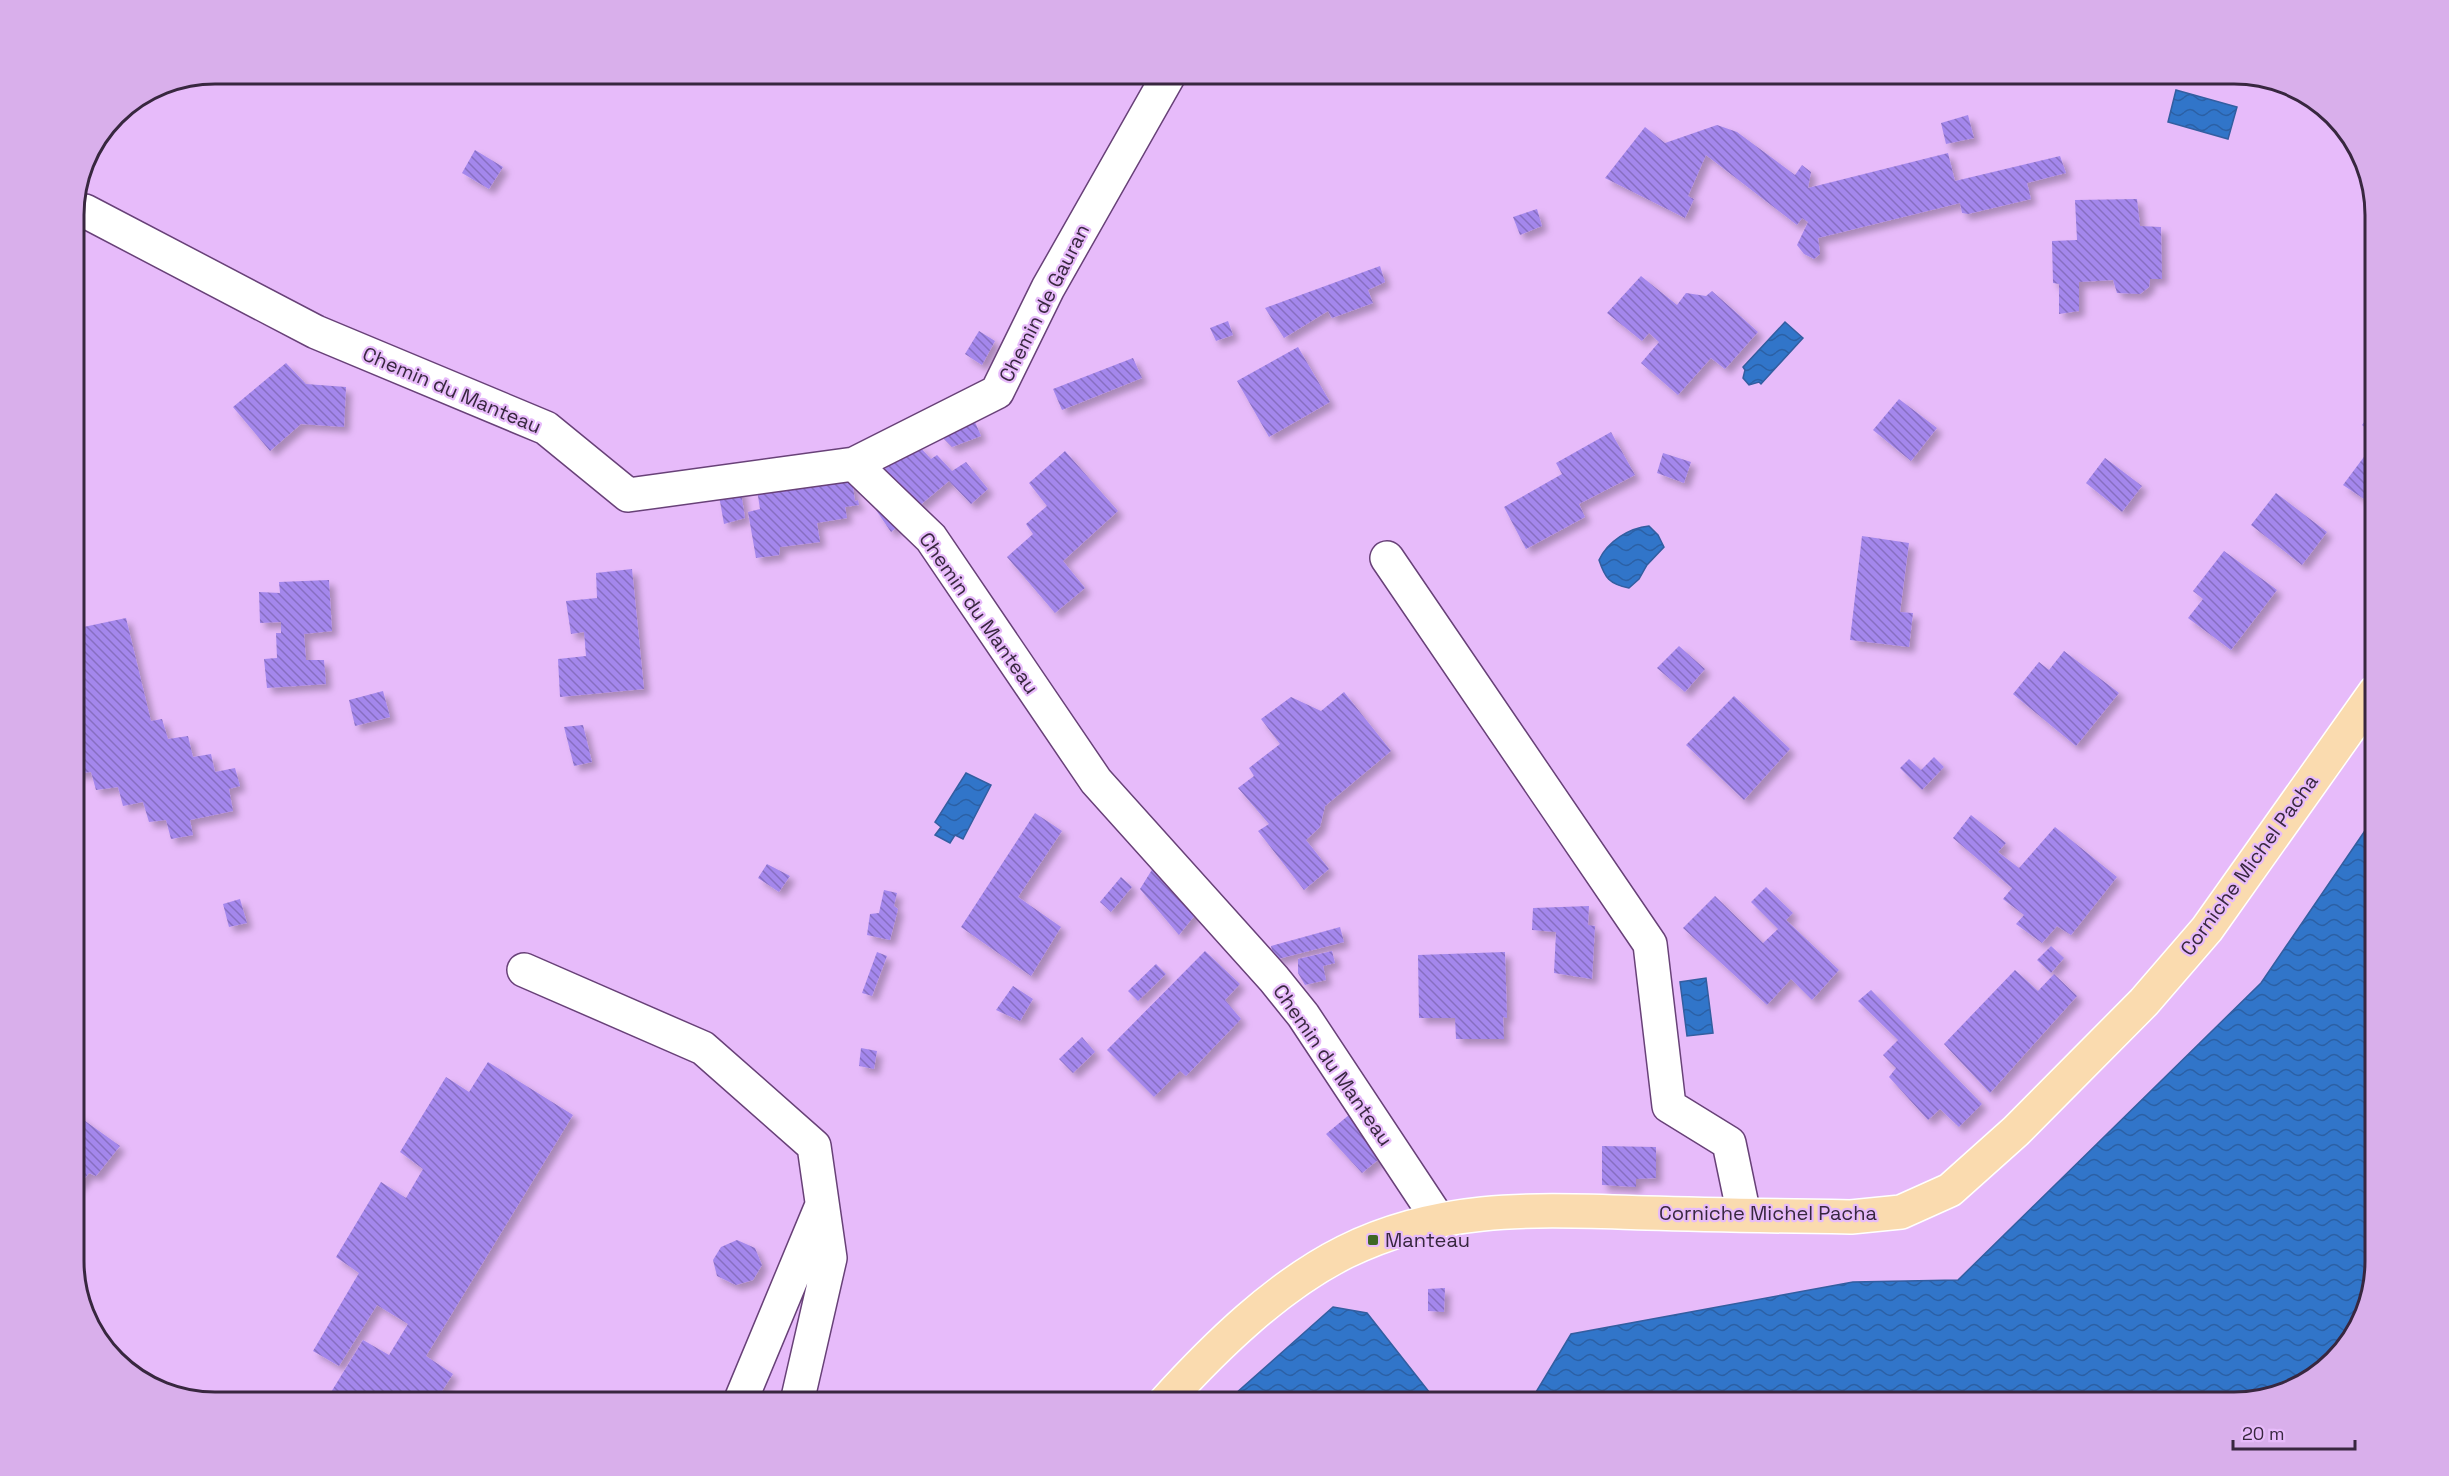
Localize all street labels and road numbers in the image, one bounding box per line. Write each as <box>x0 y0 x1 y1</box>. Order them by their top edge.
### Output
street label: Chemin de Gauran <box>993 220 1095 386</box>
street label: Chemin du Manteau <box>359 341 545 439</box>
street label: Chemin du Manteau <box>913 527 1045 699</box>
street label: Corniche Michel Pacha <box>2174 769 2324 961</box>
street label: Chemin du Manteau <box>1267 979 1399 1151</box>
street label: Corniche Michel Pacha <box>1659 1200 1877 1226</box>

